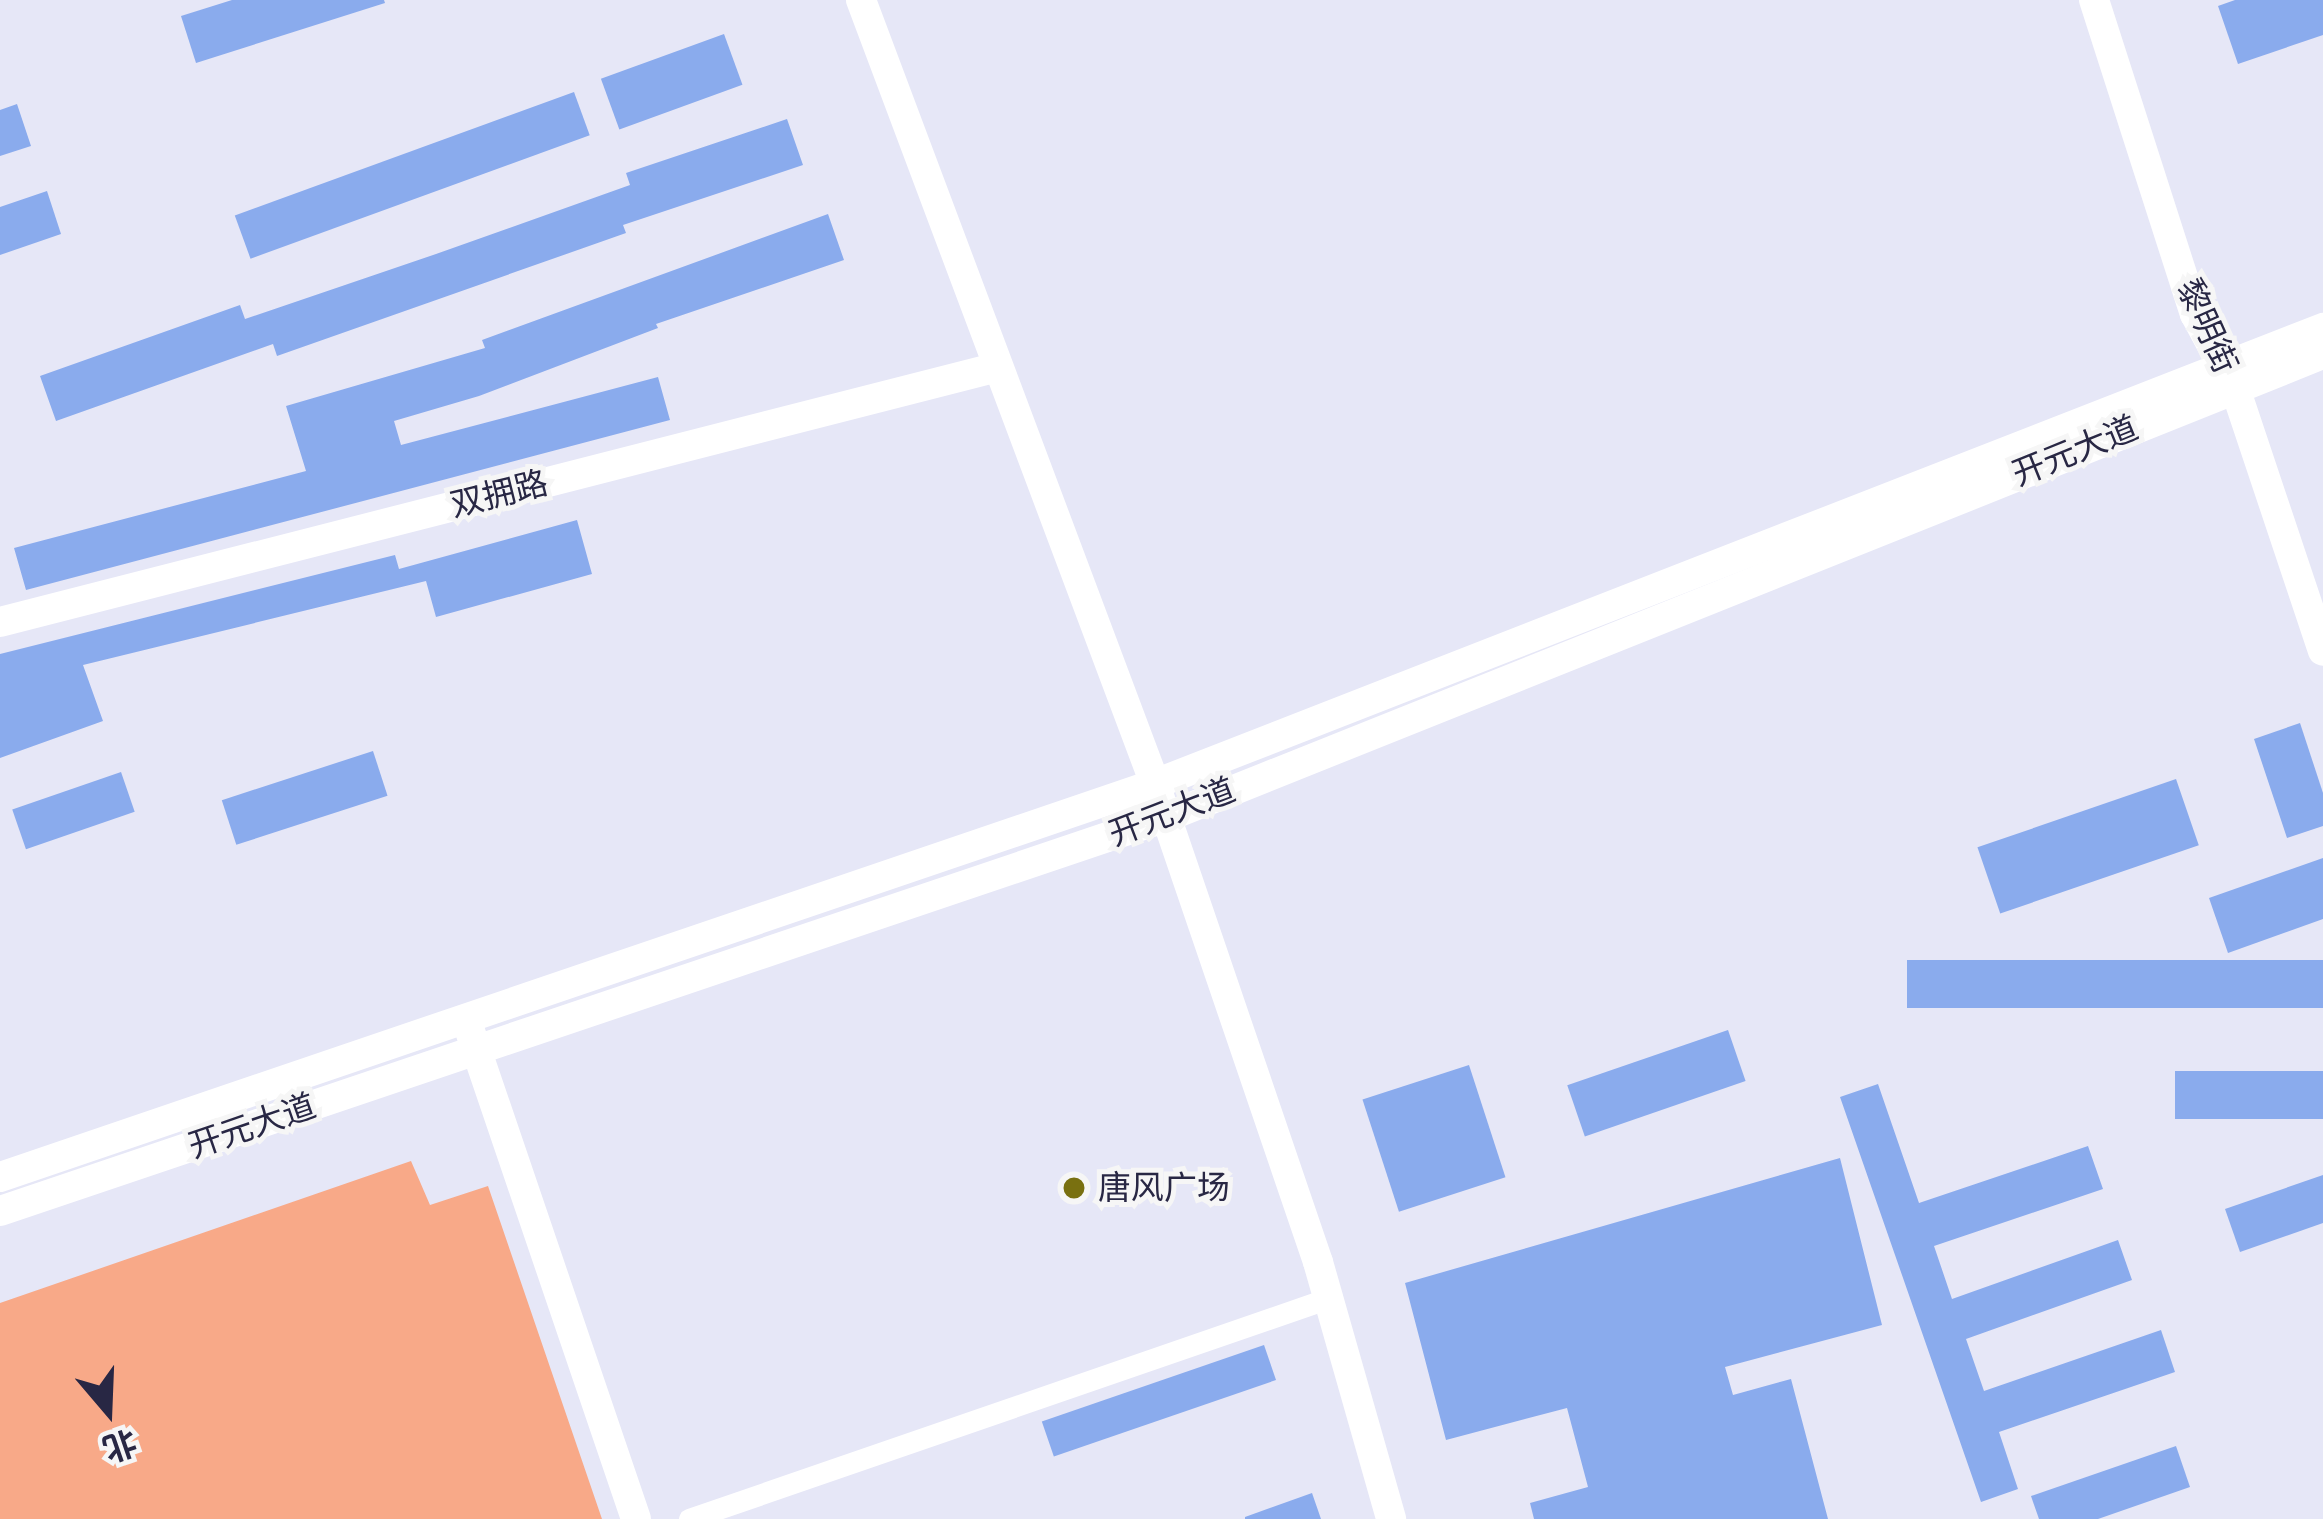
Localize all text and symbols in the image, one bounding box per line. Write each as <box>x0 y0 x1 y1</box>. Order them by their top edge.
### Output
street label: 黎明街 <box>2169 273 2245 379</box>
street label: 开元大道 <box>2006 408 2144 494</box>
street label: 双拥路 <box>446 463 552 525</box>
street label: 开元大道 <box>1103 770 1241 854</box>
street label: 开元大道 <box>183 1086 321 1166</box>
place label: 唐风广场 <box>1098 1168 1230 1208</box>
marker: 唐风广场 <box>1061 1175 1087 1201</box>
north arrow <box>48 1351 168 1471</box>
text: 北 <box>98 1422 142 1469</box>

